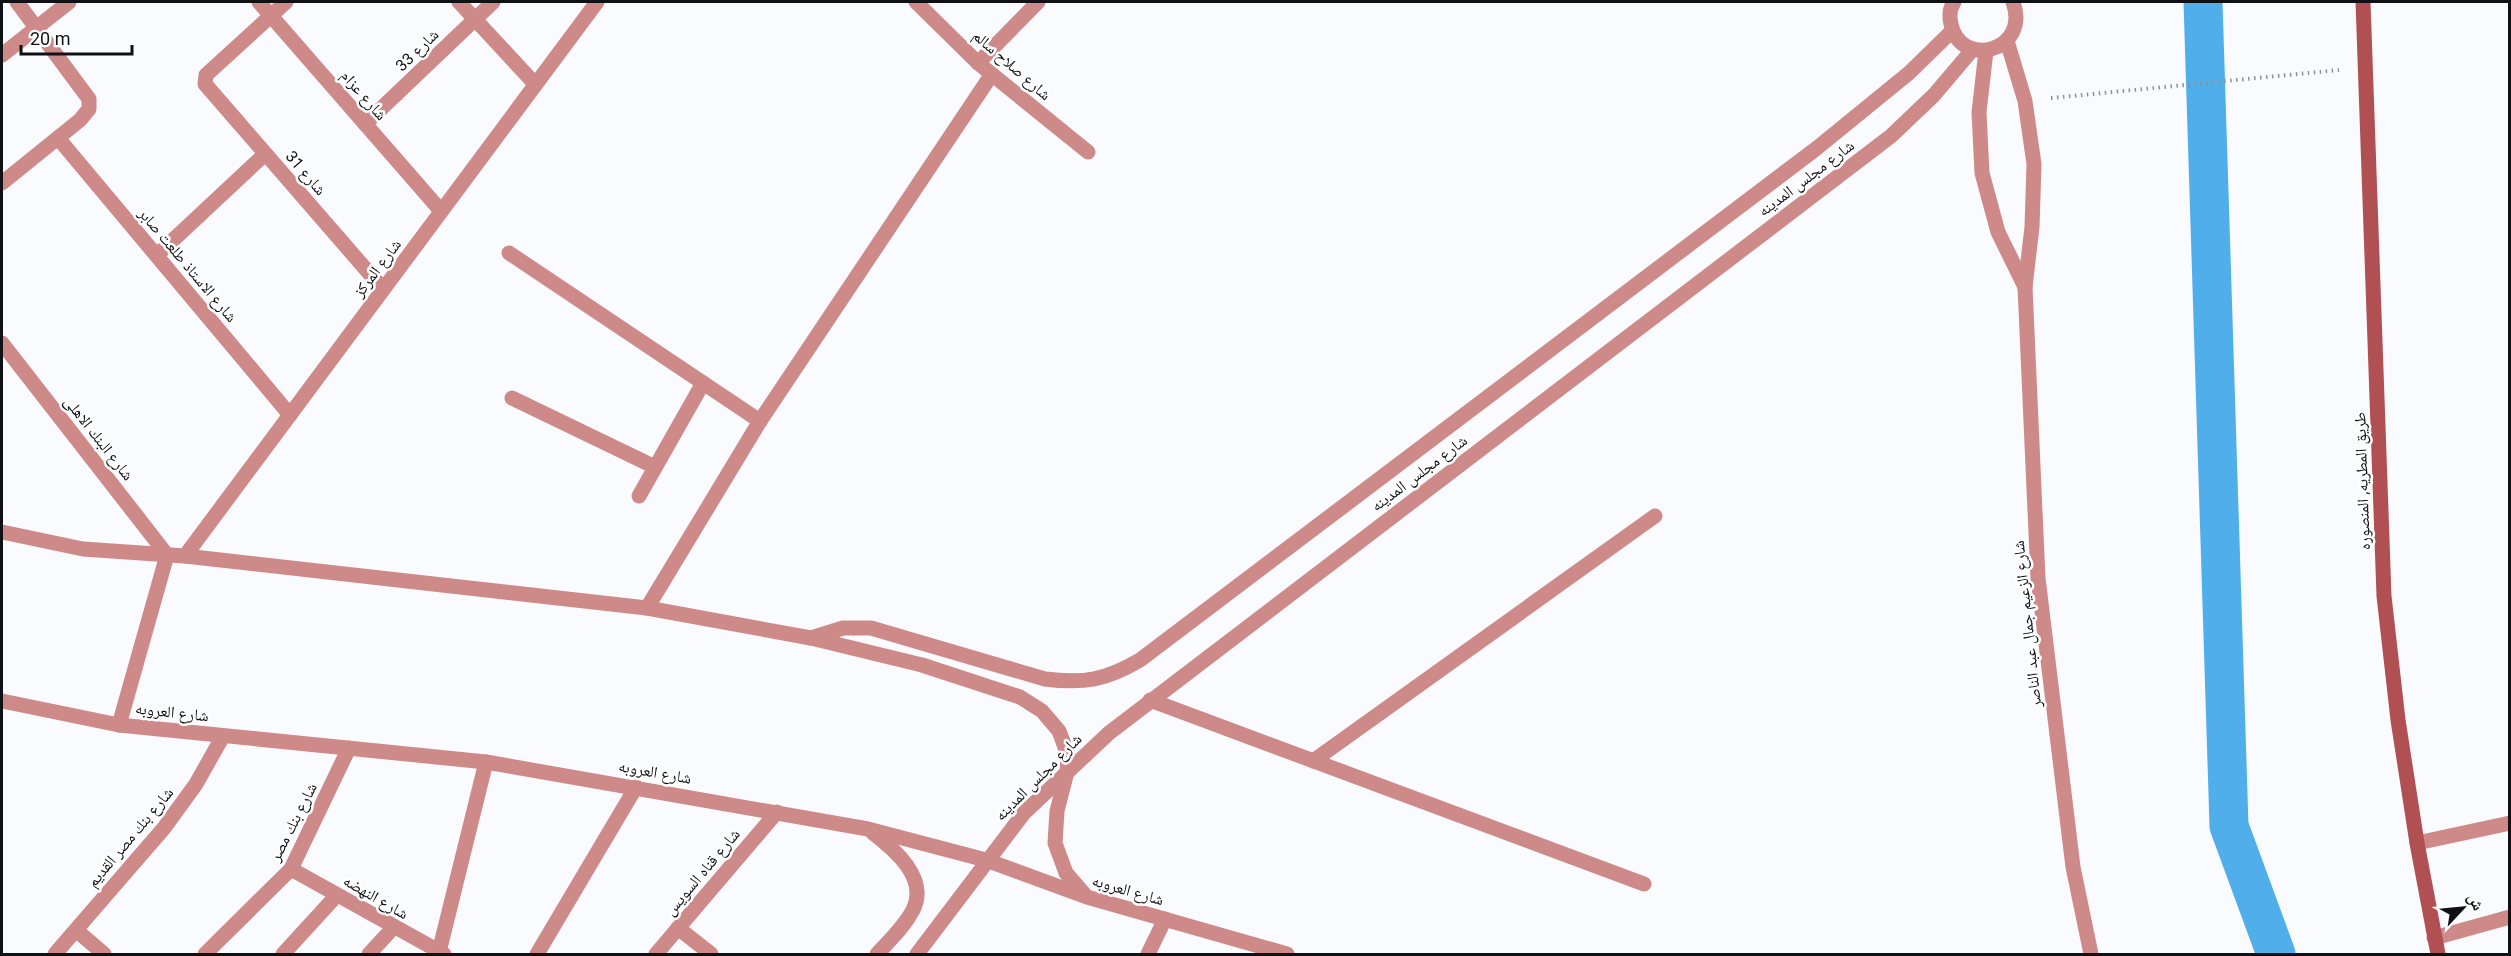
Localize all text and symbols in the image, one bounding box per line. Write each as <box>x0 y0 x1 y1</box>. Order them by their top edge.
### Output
scale bar <box>21 18 132 56</box>
street label: شارع 33 <box>392 25 443 76</box>
street label: شارع صلاح سالم <box>968 26 1055 105</box>
text: 20 m <box>30 28 70 49</box>
street label: شارع عزام <box>336 66 391 125</box>
street label: شارع مجلس المدينه <box>1754 136 1858 221</box>
street label: شارع 31 <box>281 147 330 200</box>
street label: شارع الاستاذ طلعت صابر <box>133 203 241 327</box>
street label: شارع المركز <box>348 235 406 302</box>
street label: شارع البنك الاهلى <box>59 392 138 485</box>
street label: طريق المطريه, المنصوره <box>2350 412 2375 550</box>
street label: شارع مجلس المدينه <box>1367 431 1471 516</box>
street label: شارع الزعيم جمال عبد الناصر <box>2009 539 2046 709</box>
street label: شارع العروبه <box>134 699 210 726</box>
street label: شارع مجلس المدينه <box>991 730 1086 825</box>
street label: شارع العروبه <box>617 756 693 789</box>
street label: شارع بنك مصر <box>265 780 322 866</box>
street label: شارع بنك مصر القديم <box>83 783 178 891</box>
street label: شارع قناه السويس <box>660 825 745 920</box>
street label: شارع النهضه <box>340 871 412 924</box>
street label: شارع العروبه <box>1090 871 1166 910</box>
north arrow <box>2433 878 2493 938</box>
text: ش <box>2464 890 2488 913</box>

